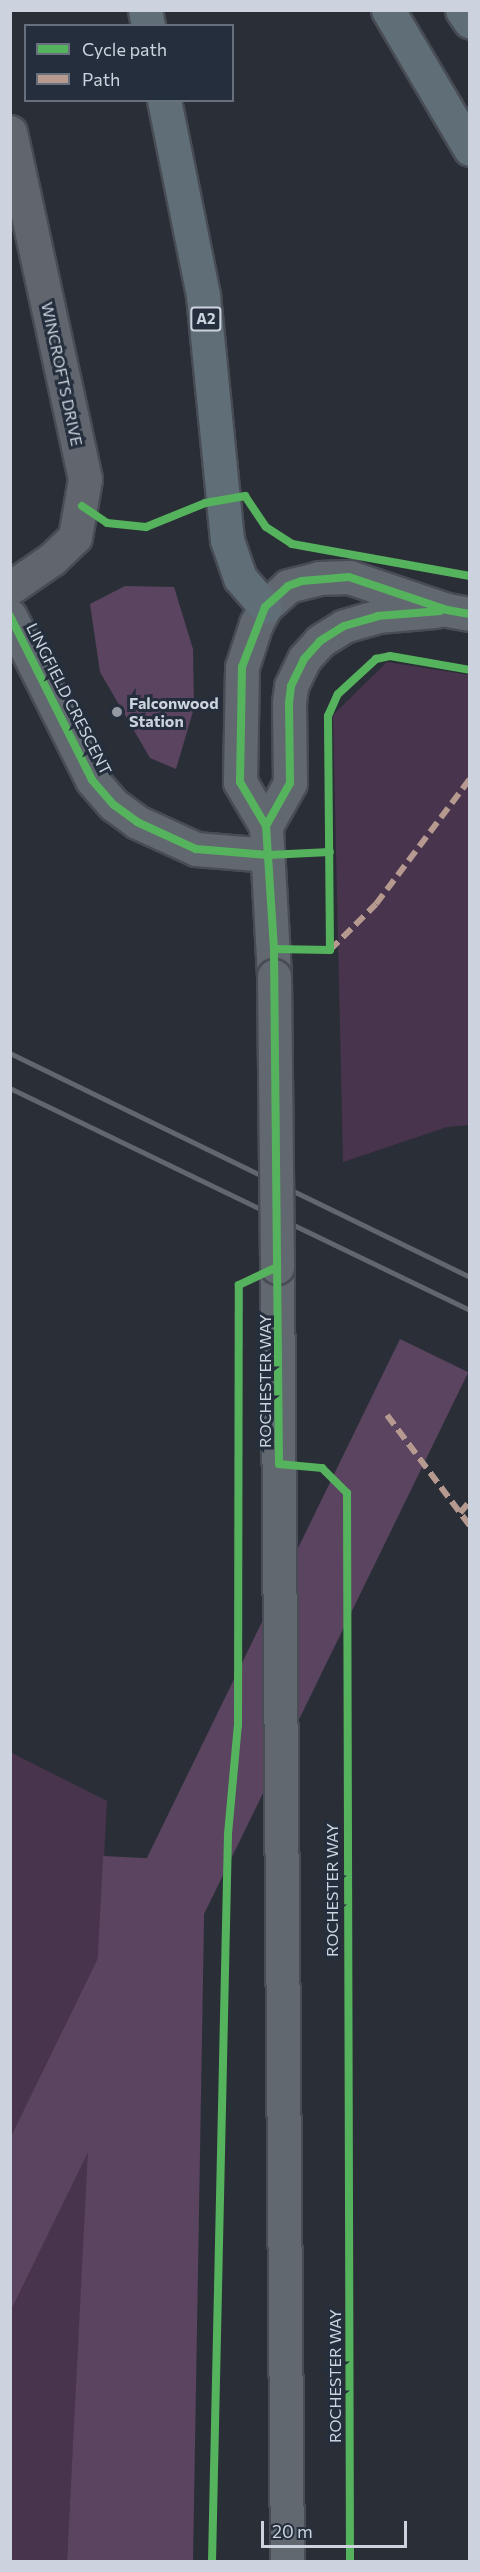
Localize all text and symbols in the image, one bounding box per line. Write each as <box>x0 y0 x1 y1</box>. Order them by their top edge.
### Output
legend <box>24 24 234 102</box>
text: Cycle path <box>82 38 167 60</box>
text: Path <box>82 68 120 90</box>
street label: WINCROFTS DRIVE <box>37 300 87 448</box>
road number: A2 <box>190 307 222 331</box>
street label: LINGFIELD CRESCENT <box>22 620 116 778</box>
place label: Falconwood Station <box>129 693 218 731</box>
marker: Falconwood Station <box>110 705 124 719</box>
street label: ROCHESTER WAY <box>255 1314 275 1448</box>
street label: ROCHESTER WAY <box>322 1823 342 1957</box>
street label: ROCHESTER WAY <box>325 2309 345 2443</box>
scale bar <box>264 2509 410 2547</box>
text: 20 m <box>272 2520 313 2542</box>

